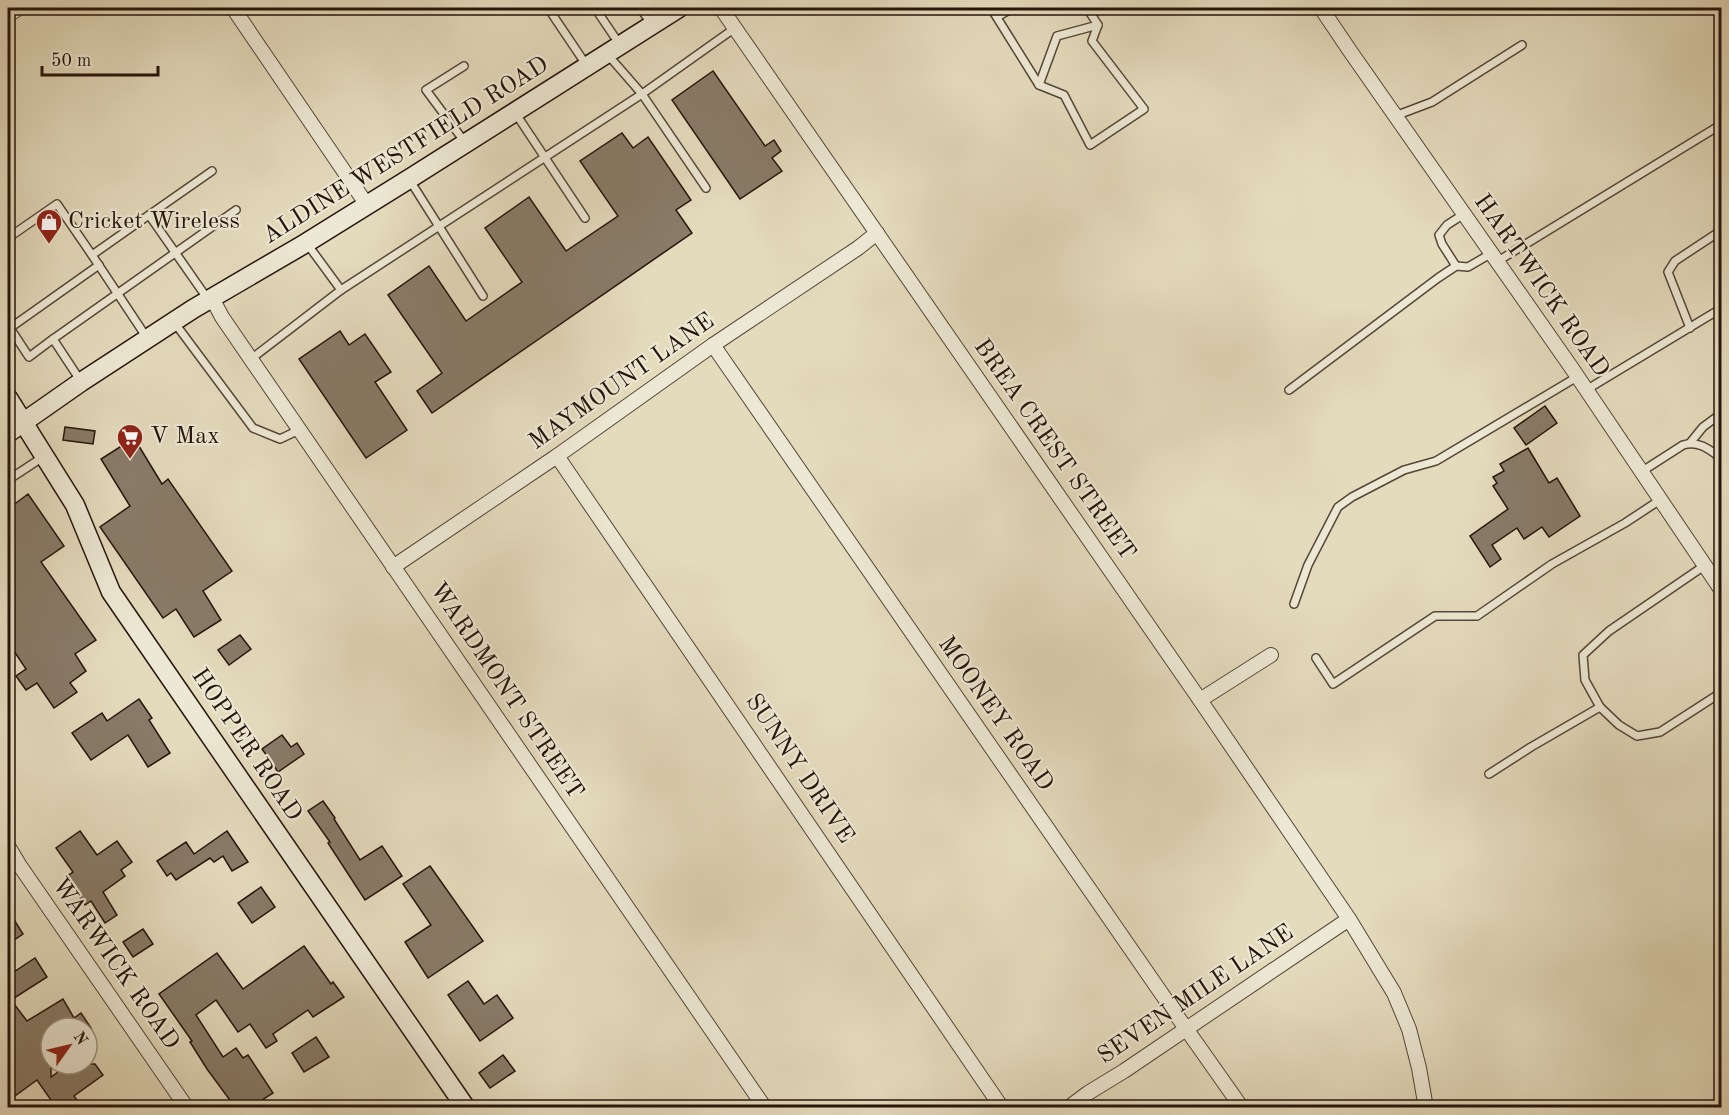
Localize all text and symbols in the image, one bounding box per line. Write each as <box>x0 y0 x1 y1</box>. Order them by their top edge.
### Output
scale bar <box>42 39 158 77</box>
text: 50 m <box>51 52 91 70</box>
street label: ALDINE WESTFIELD ROAD <box>259 53 553 249</box>
street label: HARTWICK ROAD <box>1469 190 1613 382</box>
shop icon: Cricket Wireless <box>34 207 64 245</box>
place label: Cricket Wireless <box>68 210 240 234</box>
street label: MAYMOUNT LANE <box>525 309 719 455</box>
street label: BREA CREST STREET <box>969 335 1139 565</box>
supermarket icon: V Max <box>115 422 145 460</box>
place label: V Max <box>150 425 220 449</box>
street label: WARDMONT STREET <box>425 579 587 803</box>
street label: MOONEY ROAD <box>933 632 1057 796</box>
street label: HOPPER ROAD <box>186 664 306 826</box>
street label: SUNNY DRIVE <box>740 690 858 848</box>
street label: WARWICK ROAD <box>47 874 183 1054</box>
street label: SEVEN MILE LANE <box>1094 921 1298 1069</box>
north arrow <box>39 1016 99 1076</box>
text: N <box>70 1029 90 1049</box>

